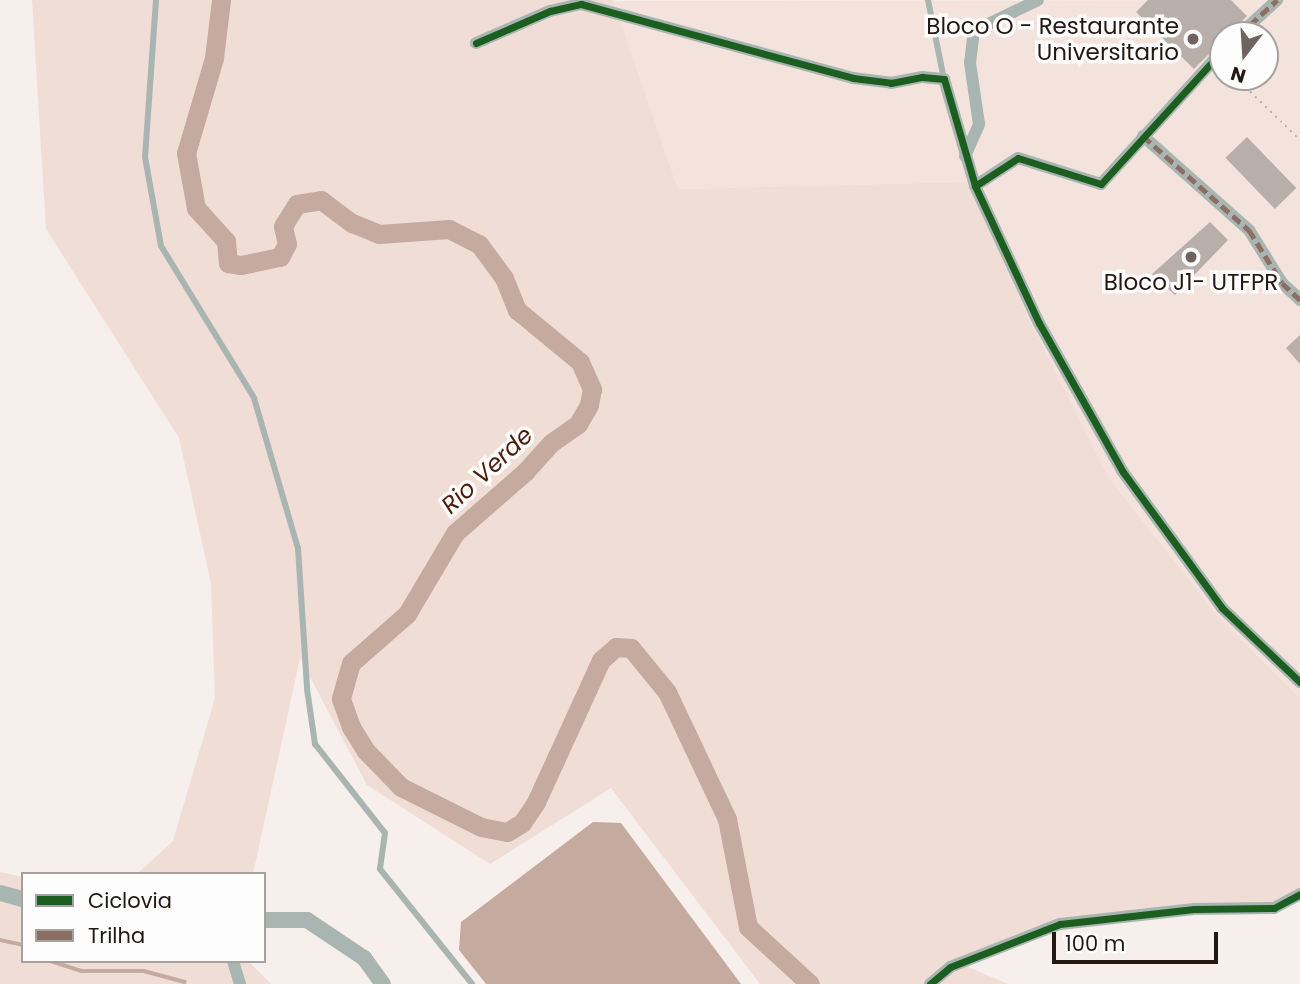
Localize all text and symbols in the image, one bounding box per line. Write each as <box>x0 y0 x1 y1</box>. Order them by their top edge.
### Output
place label: Bloco O - Restaurante Universitario <box>926 12 1179 66</box>
north arrow <box>1209 21 1279 91</box>
marker: Bloco O - Restaurante Universitario <box>1185 31 1201 47</box>
text: N <box>1228 60 1249 90</box>
marker: Bloco J1- UTFPR <box>1183 249 1199 265</box>
place label: Bloco J1- UTFPR <box>1104 268 1278 296</box>
water label: Rio Verde <box>435 421 539 519</box>
legend <box>21 872 266 963</box>
text: Ciclovia <box>88 886 172 915</box>
scale bar <box>1055 918 1221 962</box>
text: Trilha <box>88 921 145 950</box>
text: 100 m <box>1065 929 1125 958</box>

